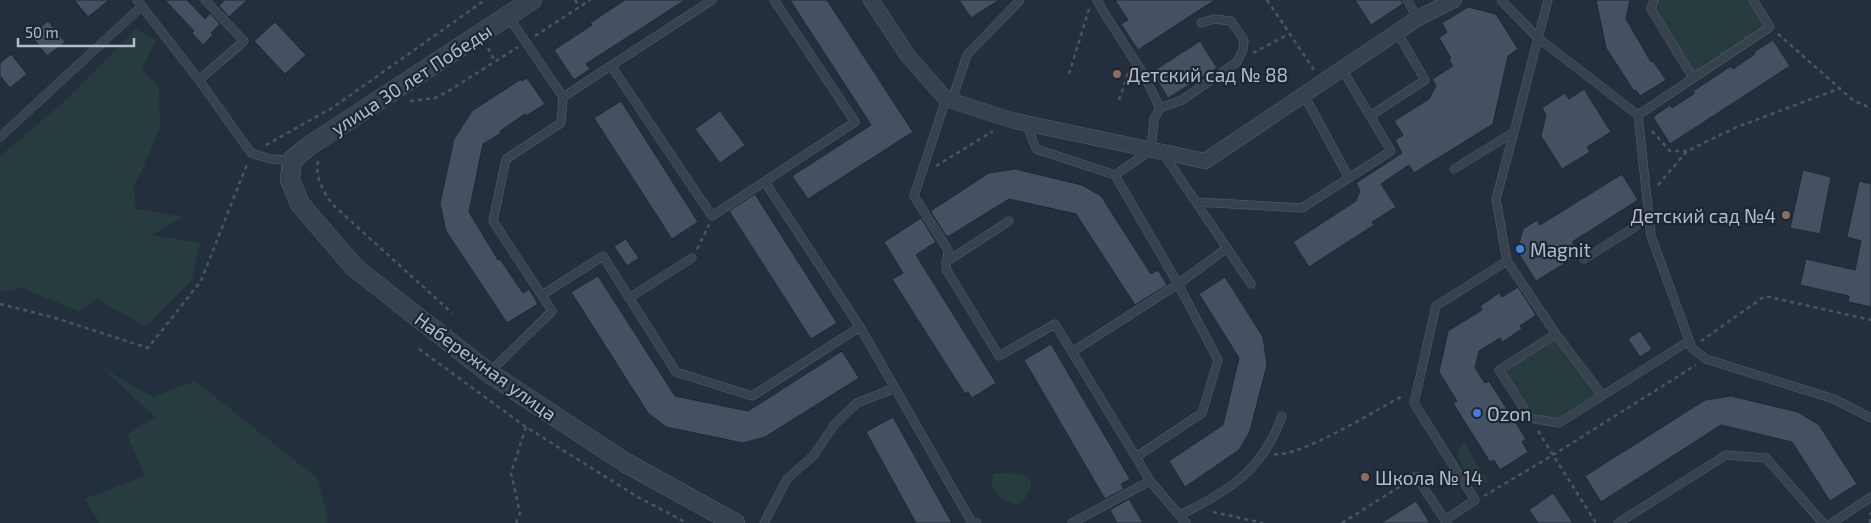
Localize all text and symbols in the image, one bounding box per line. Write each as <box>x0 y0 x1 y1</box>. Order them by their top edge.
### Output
scale bar <box>18 15 134 47</box>
street label: улица 30 лет Победы <box>326 18 496 140</box>
text: 50 m <box>25 23 59 41</box>
place label: Детский сад № 88 <box>1127 63 1288 86</box>
marker: Детский сад № 88 <box>1111 68 1123 80</box>
place label: Детский сад №4 <box>1631 204 1776 227</box>
marker: Детский сад №4 <box>1780 209 1792 221</box>
place label: Magnit <box>1530 238 1591 261</box>
marker: Magnit <box>1514 243 1526 255</box>
street label: Набережная улица <box>410 307 561 426</box>
place label: Ozon <box>1487 402 1531 425</box>
marker: Ozon <box>1471 407 1483 419</box>
place label: Школа № 14 <box>1375 466 1483 489</box>
marker: Школа № 14 <box>1359 471 1371 483</box>

